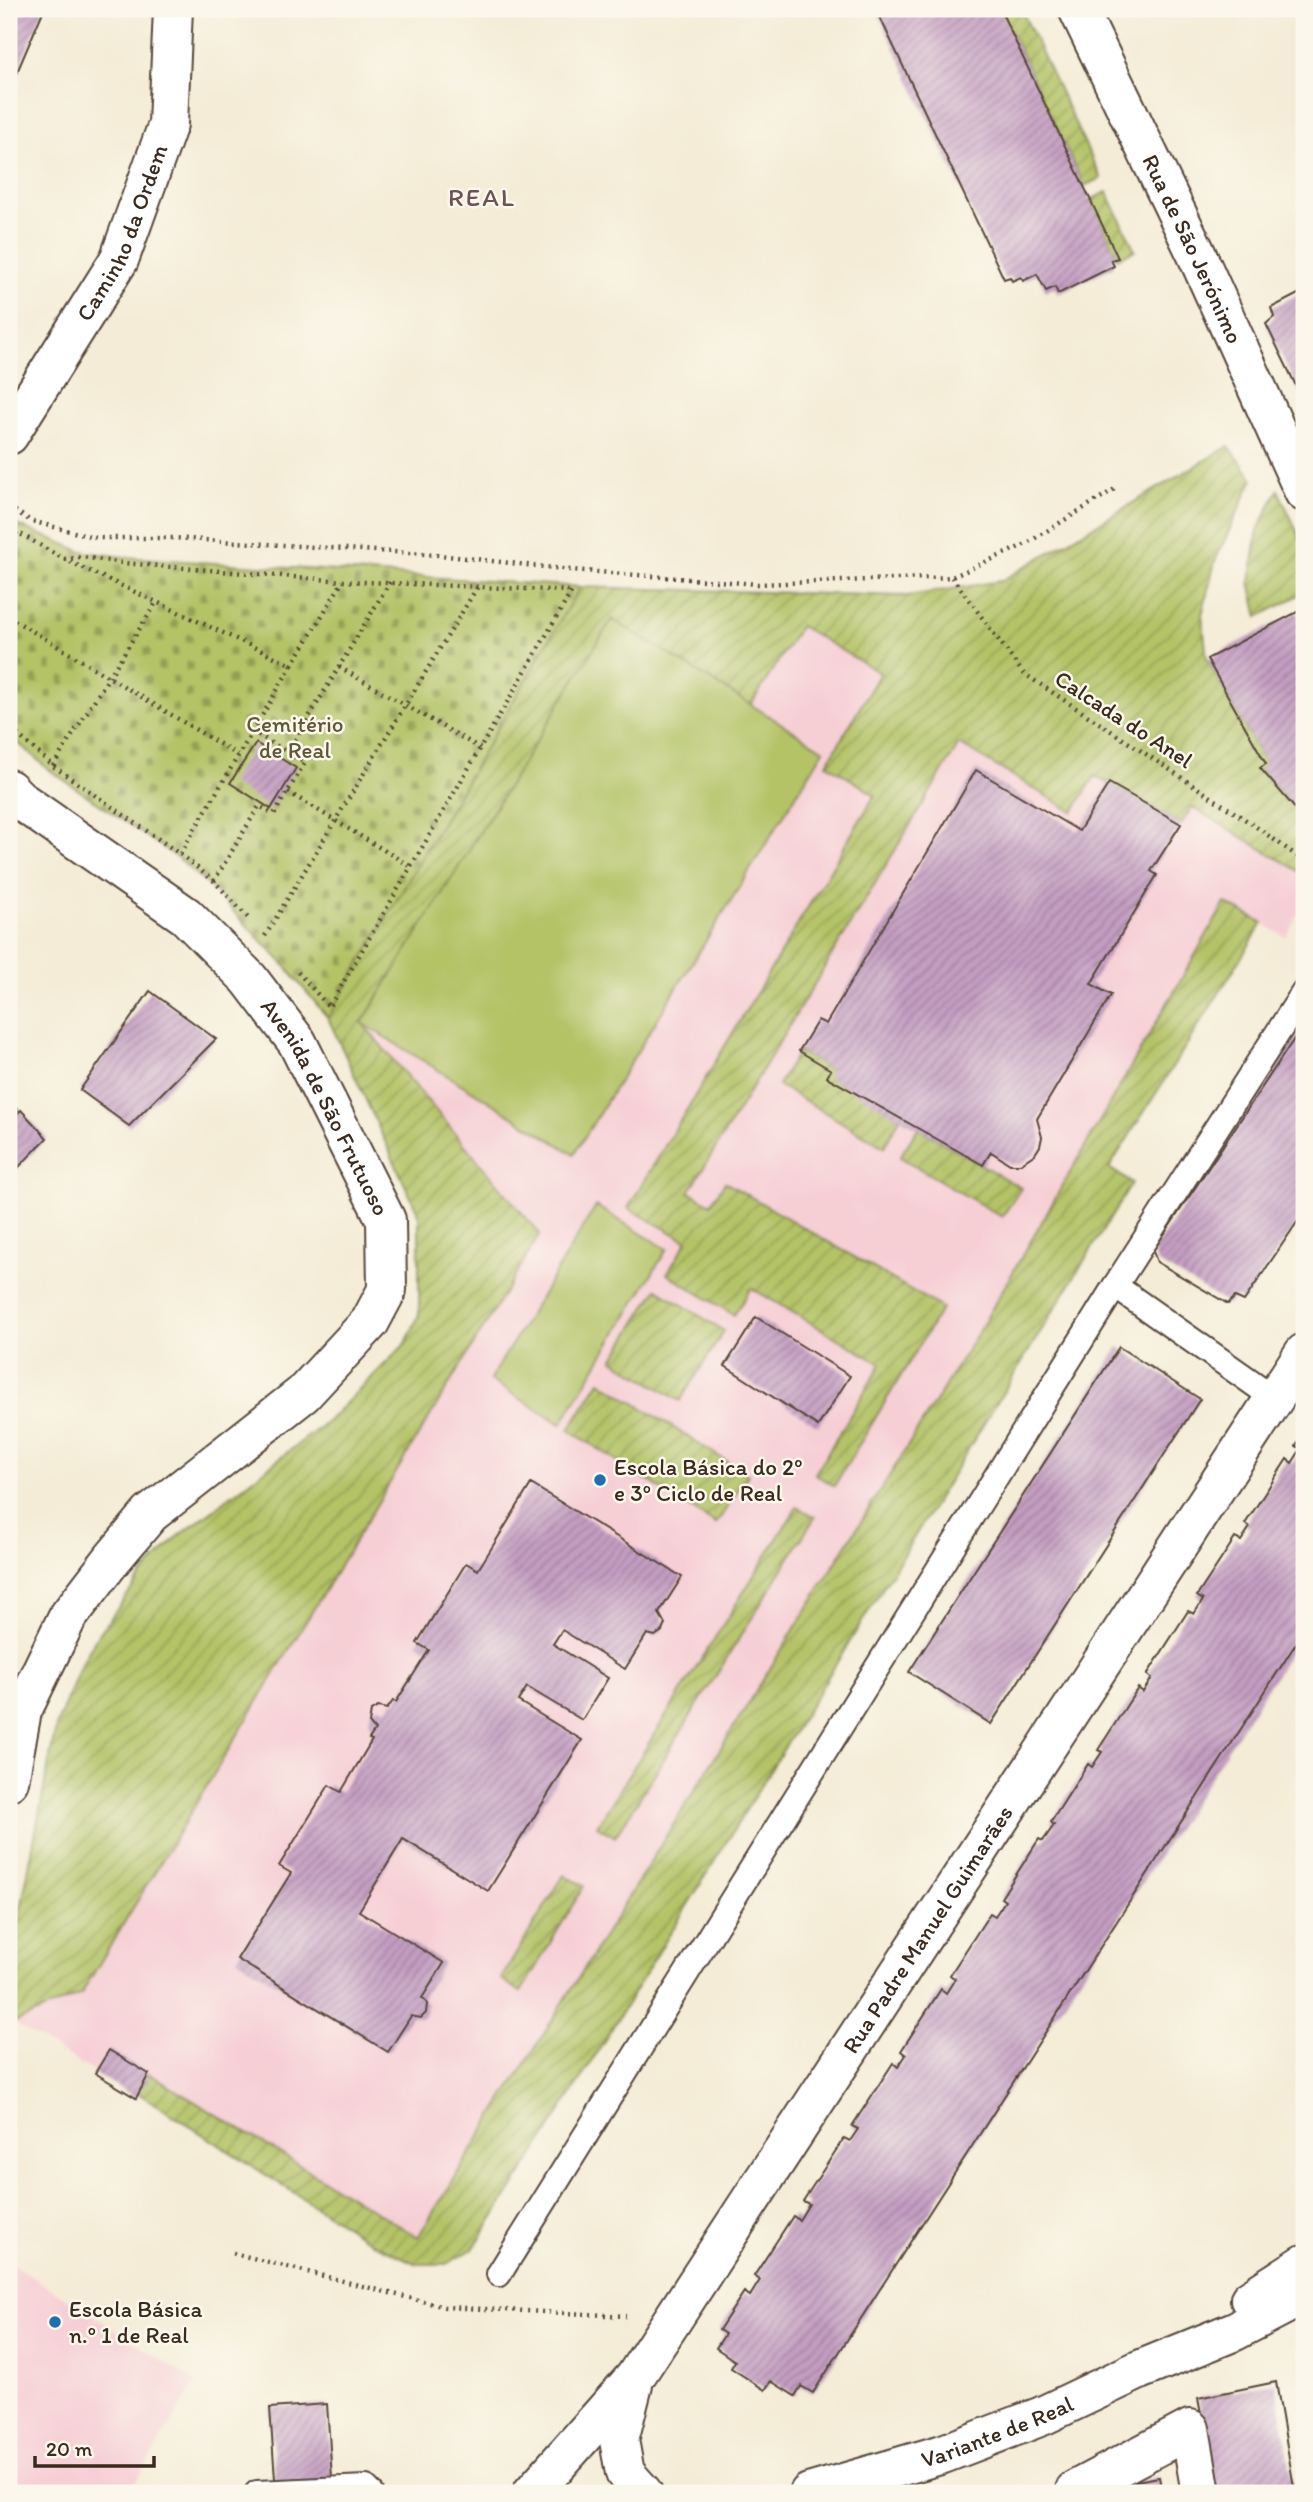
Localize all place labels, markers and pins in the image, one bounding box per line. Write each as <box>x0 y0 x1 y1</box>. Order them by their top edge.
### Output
place label: Escola Básica do 2º e 3º Ciclo de Real <box>614 1453 802 1507</box>
marker: Escola Básica do 2º e 3º Ciclo de Real <box>592 1472 608 1488</box>
place label: Escola Básica n.º 1 de Real <box>69 2295 203 2349</box>
marker: Escola Básica n.º 1 de Real <box>47 2314 63 2330</box>

